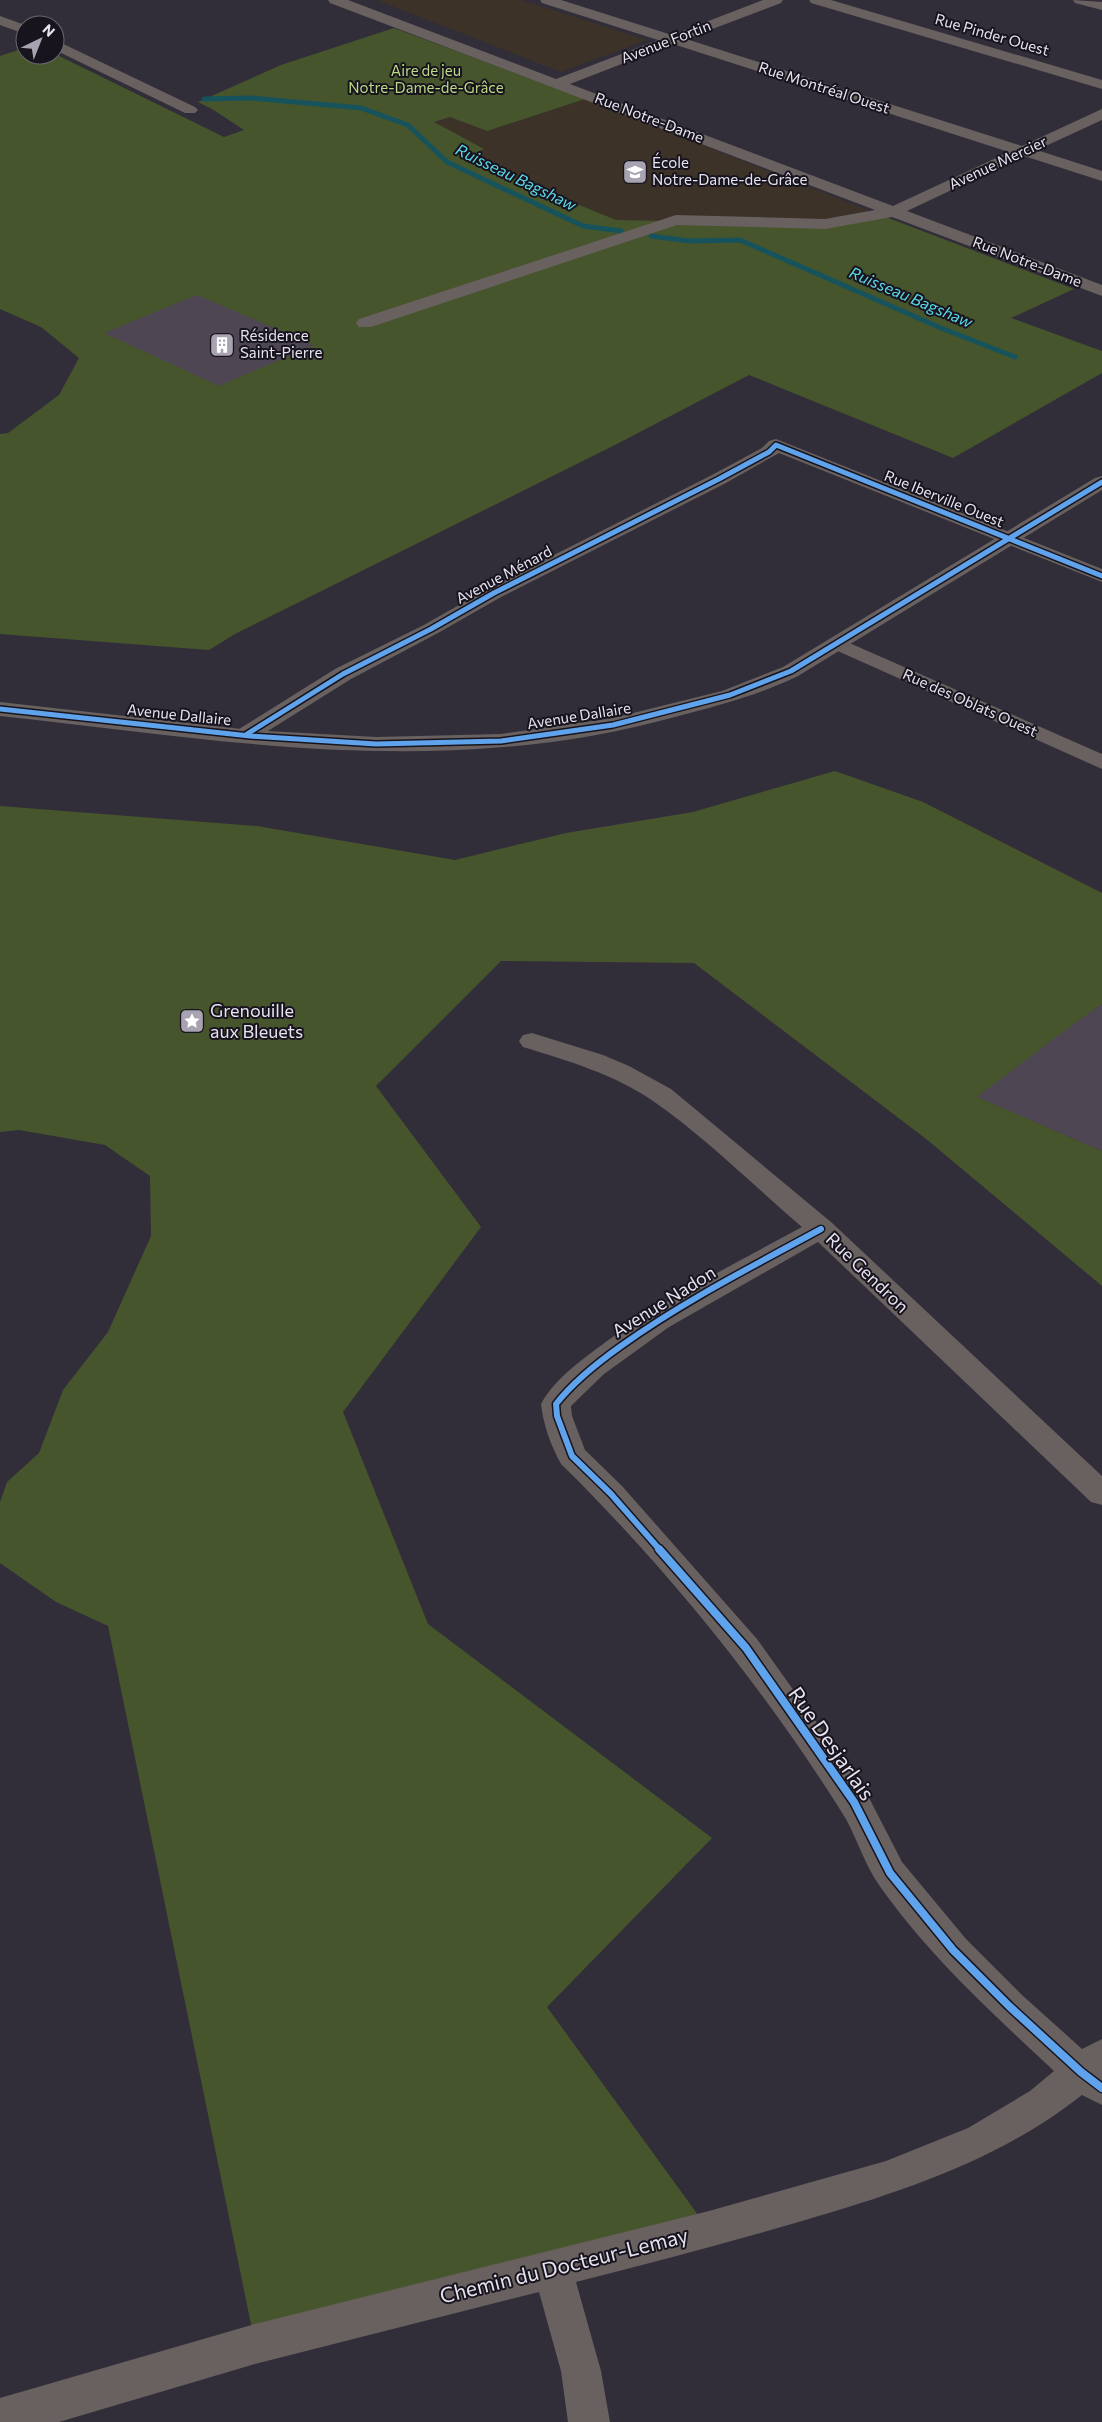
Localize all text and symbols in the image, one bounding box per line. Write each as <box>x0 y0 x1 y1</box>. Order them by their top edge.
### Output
street label: Rue Pinder Ouest <box>933 9 1051 59</box>
north arrow <box>15 15 65 65</box>
street label: Avenue Fortin <box>618 16 713 66</box>
text: N <box>40 20 59 40</box>
street label: Rue Montréal Ouest <box>756 57 892 117</box>
park label: Aire de jeu Notre-Dame-de-Grâce <box>348 61 504 96</box>
street label: Rue Notre-Dame <box>592 88 706 146</box>
street label: Avenue Mercier <box>946 132 1049 193</box>
water label: Ruisseau Bagshaw <box>453 139 581 214</box>
place label: École Notre-Dame-de-Grâce <box>652 152 807 188</box>
school or university icon: École Notre-Dame-de-Grâce <box>622 159 648 185</box>
street label: Rue Notre-Dame <box>970 232 1084 290</box>
water label: Ruisseau Bagshaw <box>847 262 977 331</box>
place label: Résidence Saint-Pierre <box>240 326 322 361</box>
building icon: Résidence Saint-Pierre <box>209 332 235 358</box>
street label: Rue Iberville Ouest <box>882 466 1007 530</box>
street label: Avenue Ménard <box>453 541 555 607</box>
street label: Rue des Oblats Ouest <box>900 664 1041 740</box>
street label: Avenue Dallaire <box>526 698 632 732</box>
street label: Avenue Dallaire <box>126 700 232 728</box>
place label: Grenouille aux Bleuets <box>210 999 303 1042</box>
place icon: Grenouille aux Bleuets <box>179 1008 205 1034</box>
street label: Rue Gendron <box>822 1227 914 1317</box>
street label: Avenue Nadon <box>608 1261 719 1342</box>
street label: Rue Desjarlais <box>784 1682 881 1805</box>
street label: Chemin du Docteur-Lemay <box>437 2222 691 2308</box>

